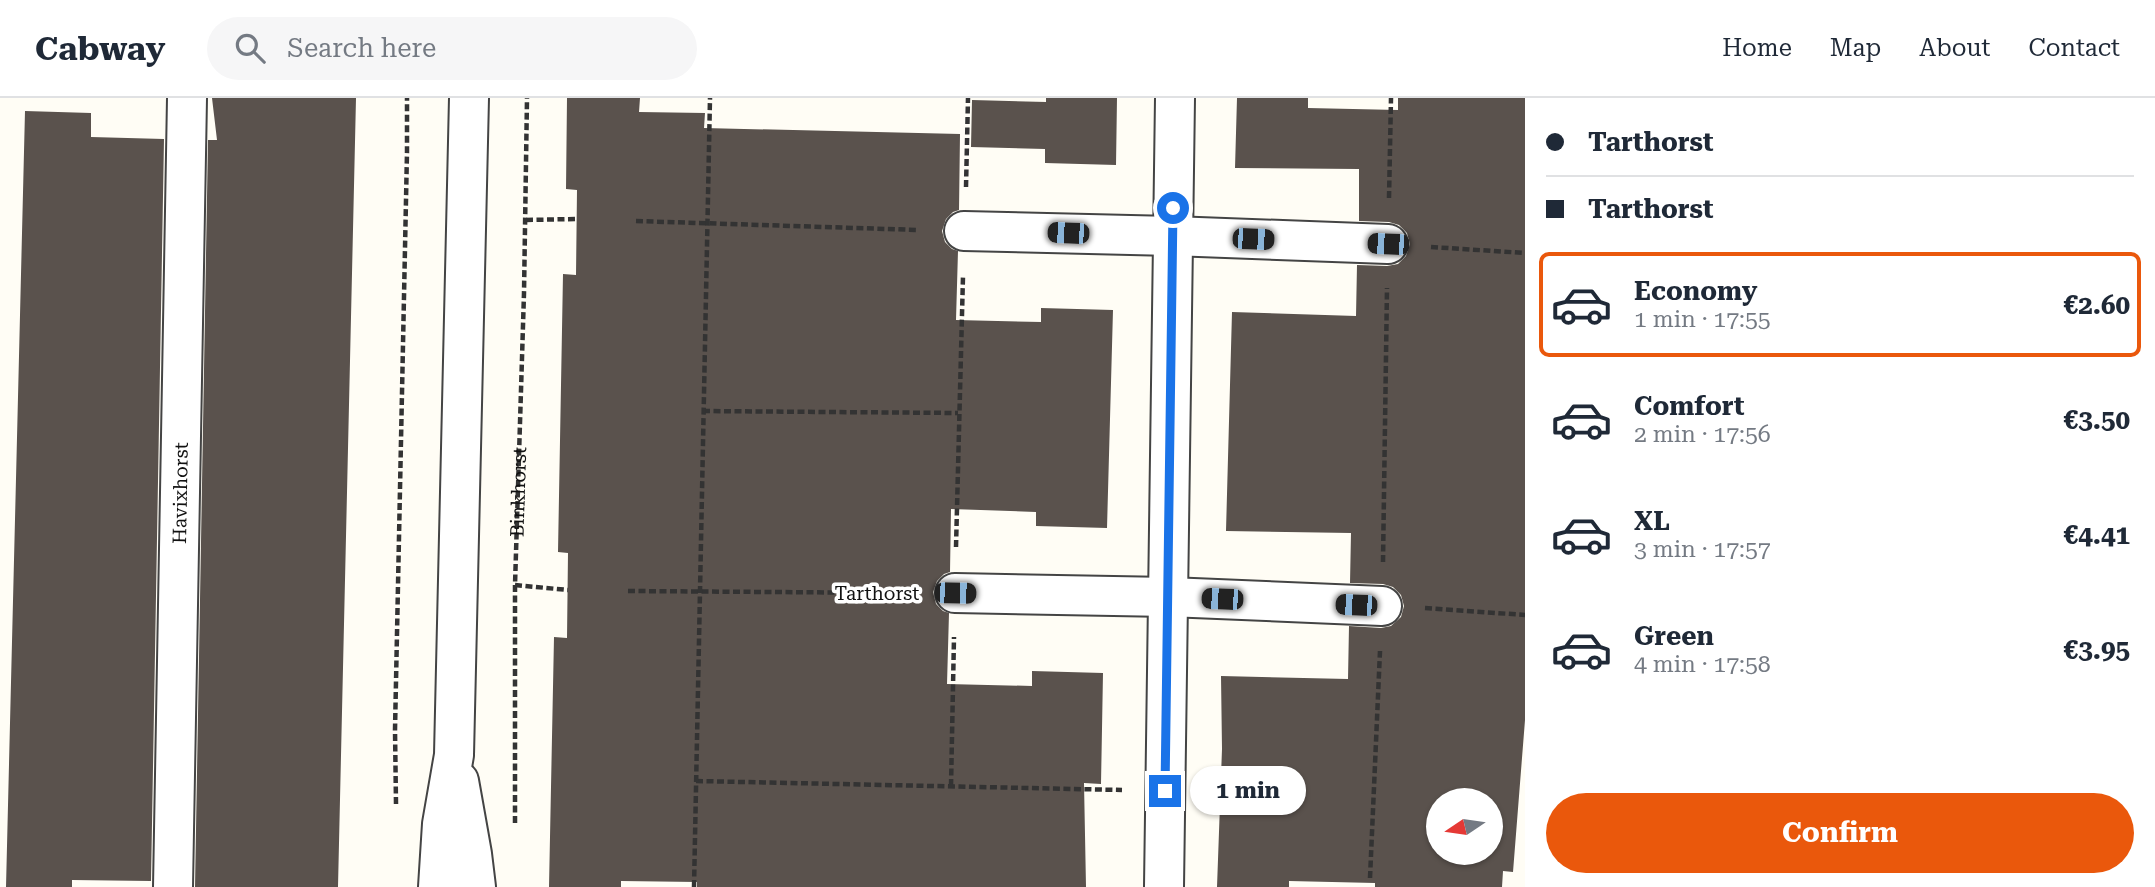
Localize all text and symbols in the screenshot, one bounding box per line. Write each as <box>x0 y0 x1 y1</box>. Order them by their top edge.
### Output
search box <box>207 17 697 80</box>
text: Cabway <box>35 29 165 68</box>
icon: search <box>231 29 269 67</box>
text: Search here <box>287 33 436 63</box>
text: Home <box>1722 34 1792 62</box>
text: Map <box>1830 34 1881 62</box>
text: About <box>1919 34 1990 62</box>
text: Contact <box>2028 34 2120 62</box>
text: Tarthorst <box>1588 127 1713 157</box>
route start <box>1157 192 1189 224</box>
text: Tarthorst <box>1588 194 1713 224</box>
car <box>1047 222 1090 244</box>
car <box>1232 228 1275 250</box>
car <box>1367 233 1410 255</box>
icon: car <box>1550 273 1613 336</box>
text: Economy <box>1634 276 1757 306</box>
text: €2.60 <box>2064 290 2130 320</box>
text: 1 min · 17:55 <box>1634 306 1771 333</box>
icon: car <box>1550 388 1613 451</box>
text: Comfort <box>1634 391 1744 421</box>
text: €3.50 <box>2064 405 2130 435</box>
text: 2 min · 17:56 <box>1634 421 1771 448</box>
street label: Havixhorst <box>168 442 192 544</box>
street label: Binkhorst <box>505 447 531 537</box>
icon: car <box>1550 503 1613 566</box>
text: XL <box>1634 506 1670 536</box>
text: €4.41 <box>2064 520 2130 550</box>
text: 3 min · 17:57 <box>1634 536 1771 563</box>
street label: Tarthorst <box>835 582 919 605</box>
car <box>934 582 977 604</box>
car <box>1201 588 1244 610</box>
car <box>1335 594 1378 616</box>
icon: car <box>1550 618 1613 681</box>
text: Green <box>1634 621 1714 651</box>
text: €3.95 <box>2064 635 2130 665</box>
text: 4 min · 17:58 <box>1634 651 1771 678</box>
callout: 1 min <box>1190 766 1305 816</box>
route end <box>1149 775 1181 807</box>
text: 1 min <box>1216 777 1280 804</box>
north arrow <box>1426 788 1503 864</box>
map controls <box>1426 788 1503 865</box>
button: Confirm <box>1546 793 2134 873</box>

